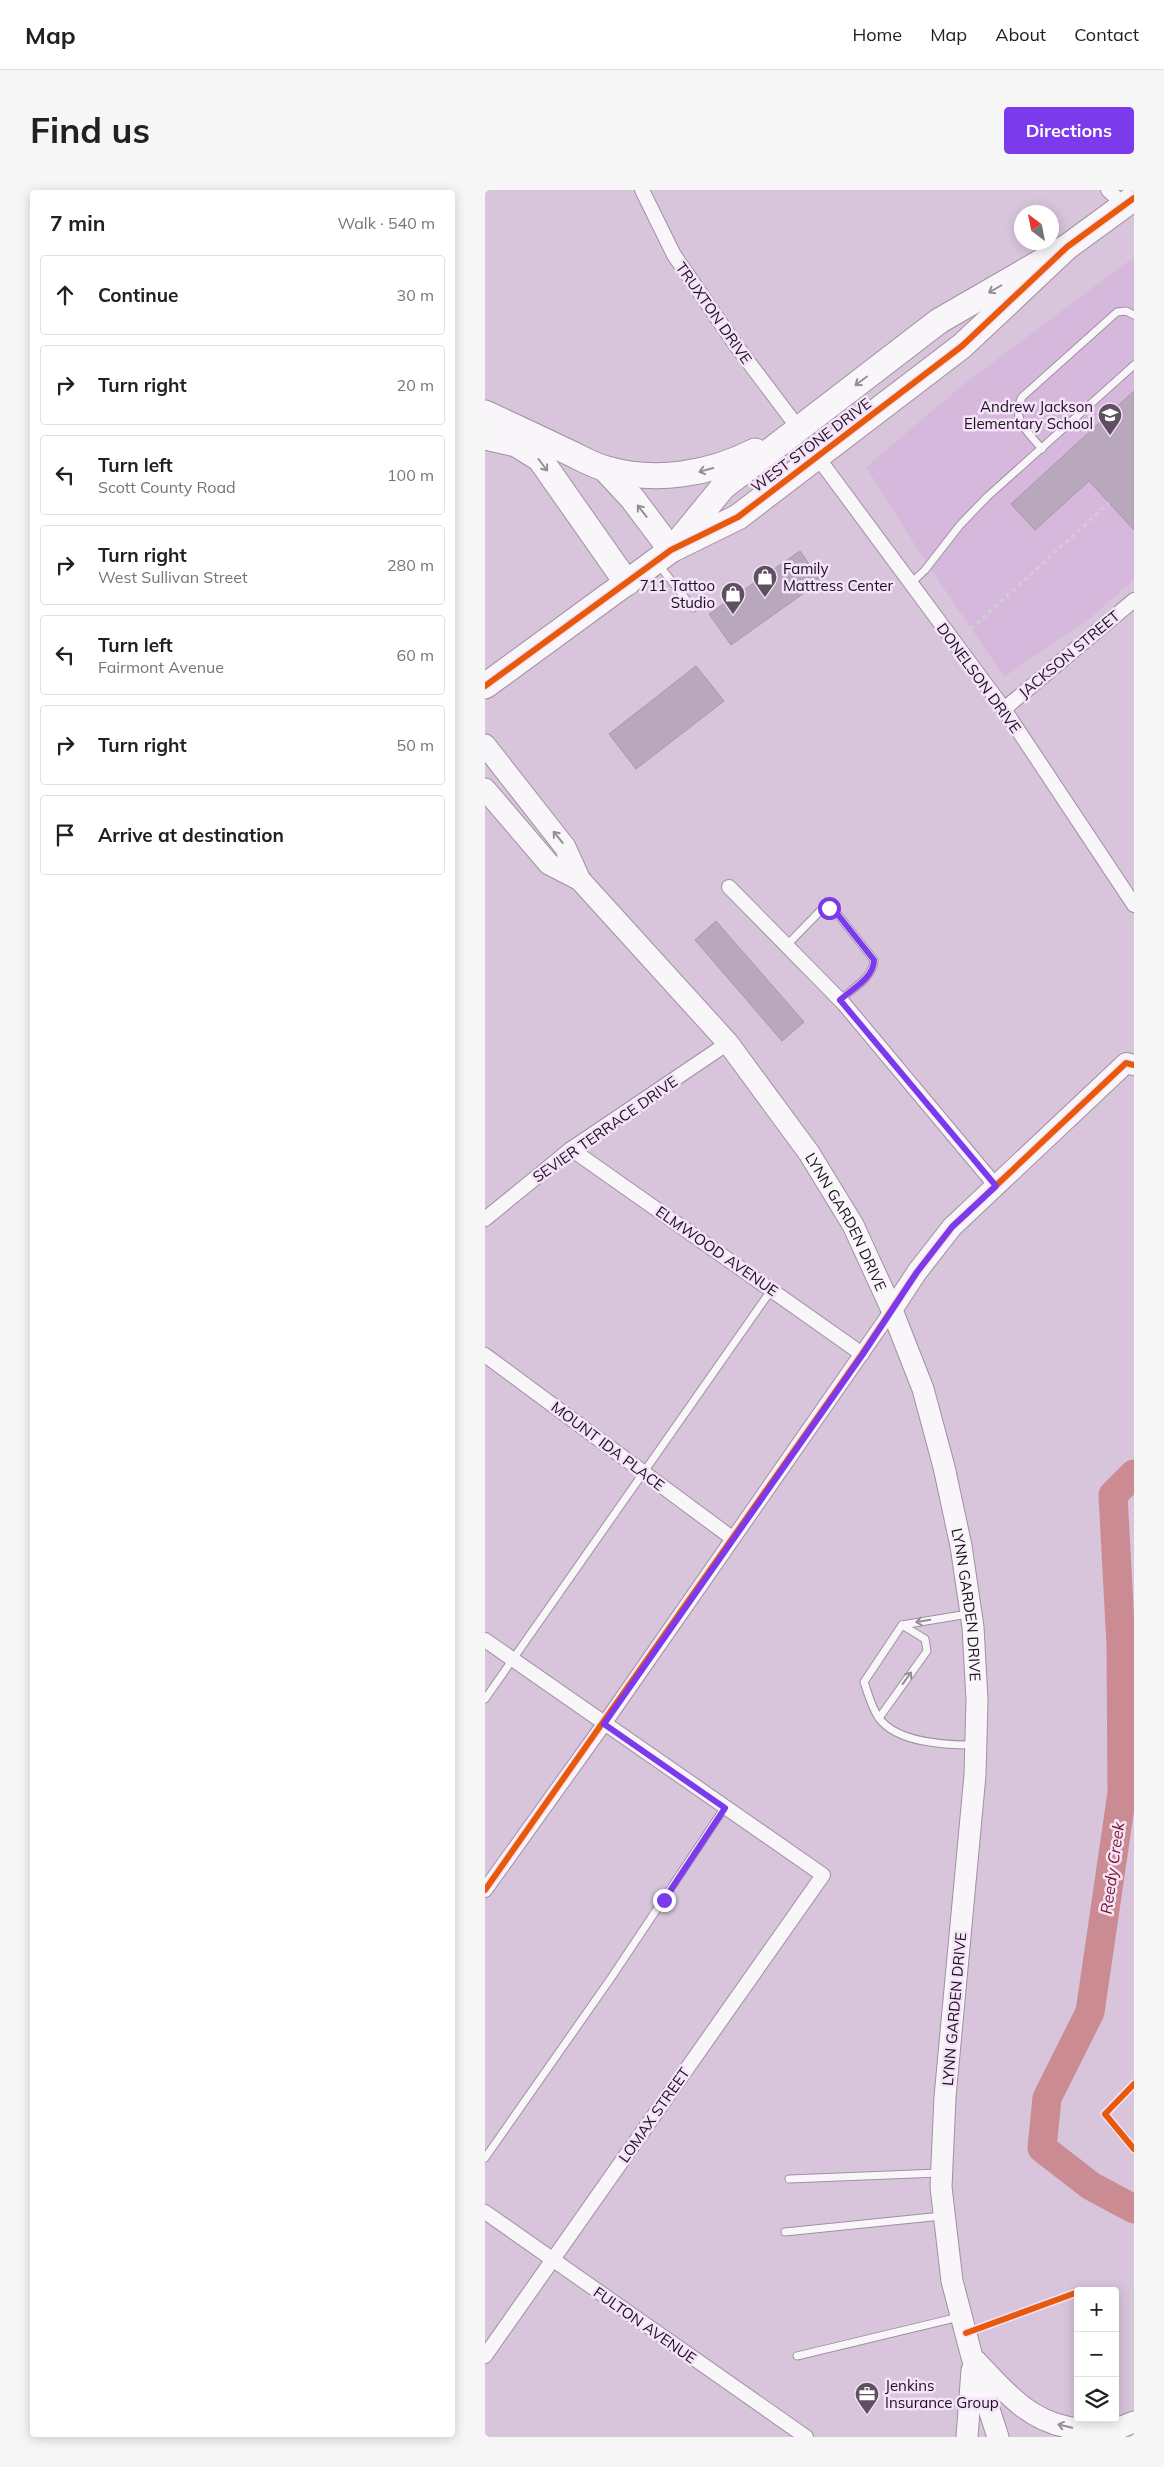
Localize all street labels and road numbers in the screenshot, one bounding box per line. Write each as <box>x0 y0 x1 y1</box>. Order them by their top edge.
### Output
street label: TRUXTON DRIVE <box>672 258 756 368</box>
street label: WEST STONE DRIVE <box>747 394 875 496</box>
street label: JACKSON STREET <box>1015 606 1123 702</box>
street label: DONELSON DRIVE <box>933 619 1025 737</box>
street label: SEVIER TERRACE DRIVE <box>529 1072 681 1186</box>
street label: LYNN GARDEN DRIVE <box>801 1149 891 1294</box>
street label: ELMWOOD AVENUE <box>652 1202 782 1300</box>
street label: MOUNT IDA PLACE <box>548 1397 669 1495</box>
street label: LYNN GARDEN DRIVE <box>948 1526 985 1682</box>
street label: LYNN GARDEN DRIVE <box>938 1931 970 2087</box>
street label: LOMAX STREET <box>614 2064 694 2166</box>
street label: FULTON AVENUE <box>590 2282 700 2368</box>

